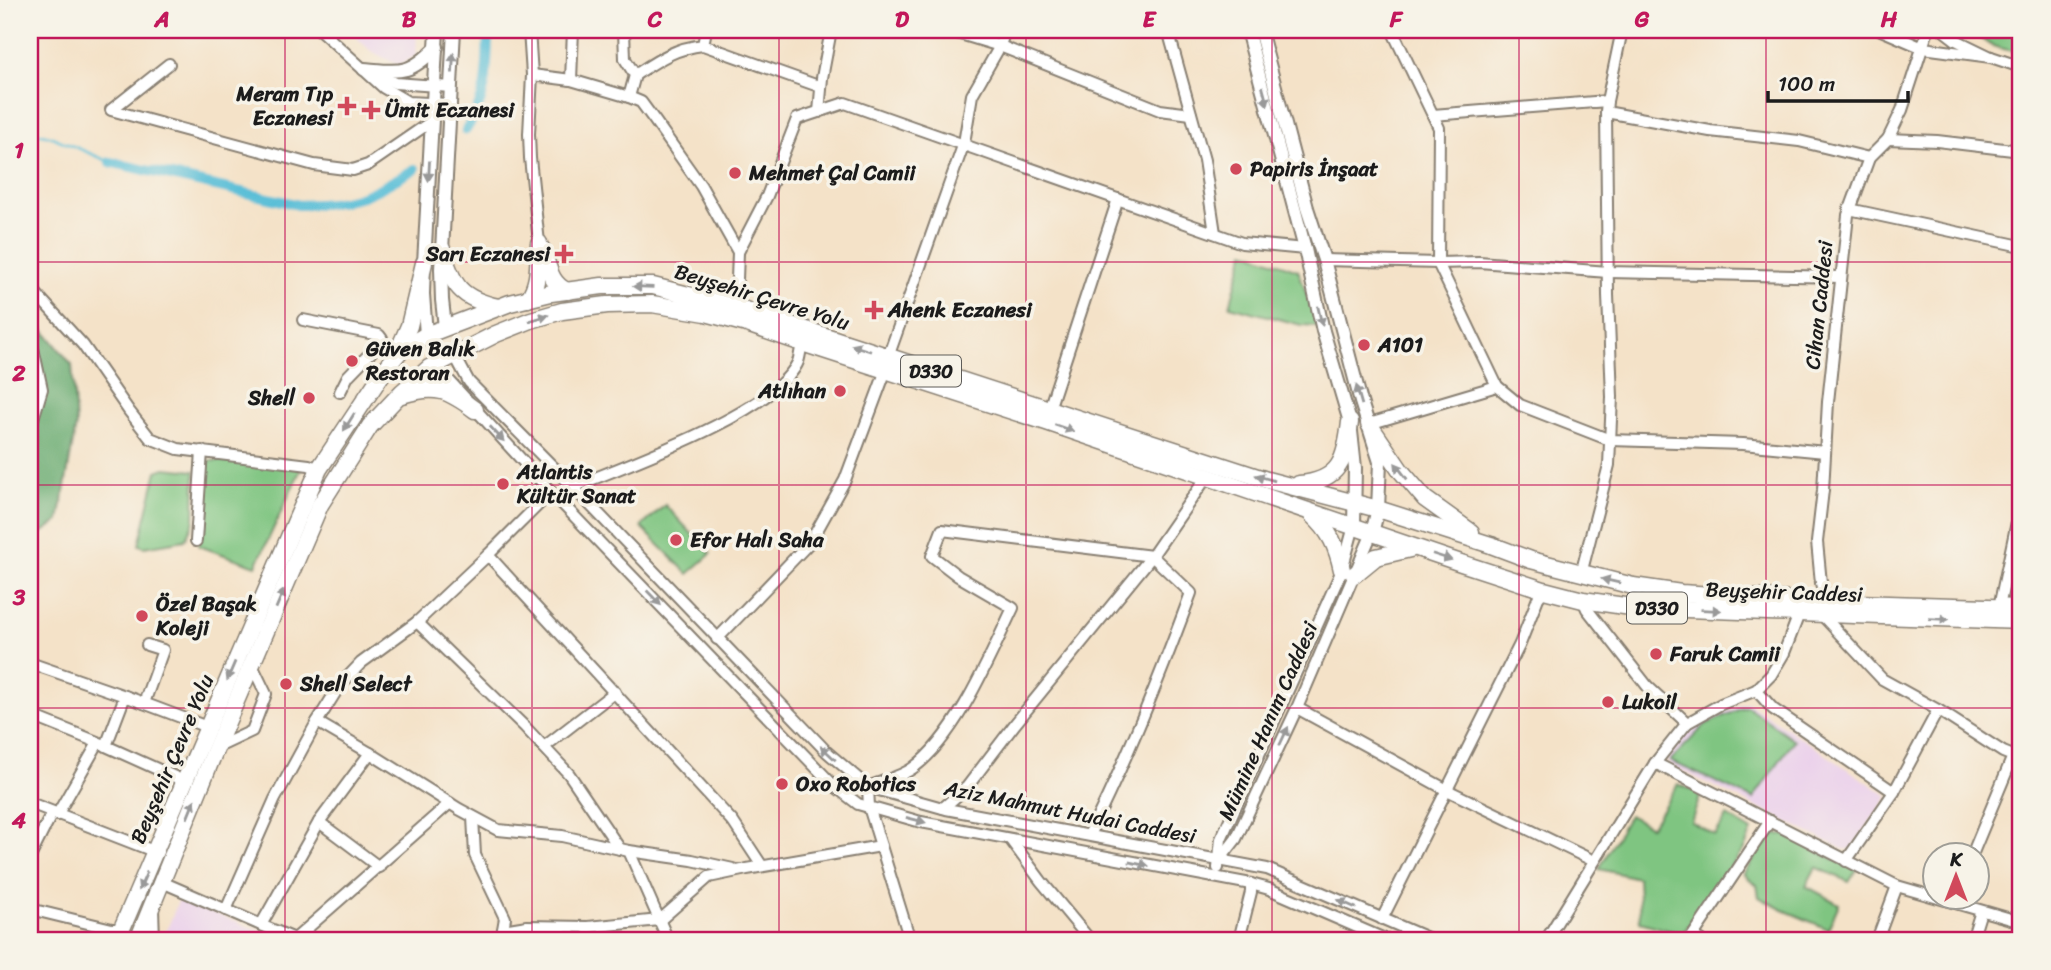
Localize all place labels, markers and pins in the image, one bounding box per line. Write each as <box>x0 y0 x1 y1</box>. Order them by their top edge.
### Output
place label: Meram Tıp Eczanesi <box>235 75 334 137</box>
place label: Ümit Eczanesi <box>385 91 515 129</box>
marker: Meram Tıp Eczanesi <box>339 98 355 114</box>
marker: Ümit Eczanesi <box>363 102 379 118</box>
place label: Papiris İnşaat <box>1250 150 1379 188</box>
place label: Mehmet Çal Camii <box>748 154 916 192</box>
marker: Papiris İnşaat <box>1228 161 1244 177</box>
marker: Mehmet Çal Camii <box>727 165 743 181</box>
place label: Sarı Eczanesi <box>425 235 551 273</box>
marker: Sarı Eczanesi <box>556 246 572 262</box>
place label: Ahenk Eczanesi <box>887 291 1033 329</box>
marker: Ahenk Eczanesi <box>866 302 882 318</box>
place label: A101 <box>1377 326 1423 364</box>
place label: Güven Balık Restoran <box>365 330 475 392</box>
marker: A101 <box>1356 337 1372 353</box>
marker: Güven Balık Restoran <box>344 353 360 369</box>
place label: Atlıhan <box>757 372 827 410</box>
place label: Shell <box>247 379 296 417</box>
marker: Atlıhan <box>832 383 848 399</box>
marker: Shell <box>301 390 317 406</box>
place label: Atlantis Kültür Sanat <box>516 453 637 515</box>
marker: Atlantis Kültür Sanat <box>495 476 511 492</box>
place label: Efor Halı Saha <box>690 521 825 559</box>
marker: Efor Halı Saha <box>668 532 684 548</box>
place label: Özel Başak Koleji <box>155 585 257 647</box>
marker: Özel Başak Koleji <box>134 608 150 624</box>
place label: Faruk Camii <box>1669 635 1781 673</box>
marker: Faruk Camii <box>1648 646 1664 662</box>
place label: Shell Select <box>299 665 413 703</box>
marker: Shell Select <box>278 676 294 692</box>
place label: Lukoil <box>1622 683 1678 721</box>
marker: Lukoil <box>1600 694 1616 710</box>
place label: Oxo Robotics <box>796 765 916 803</box>
marker: Oxo Robotics <box>774 776 790 792</box>

